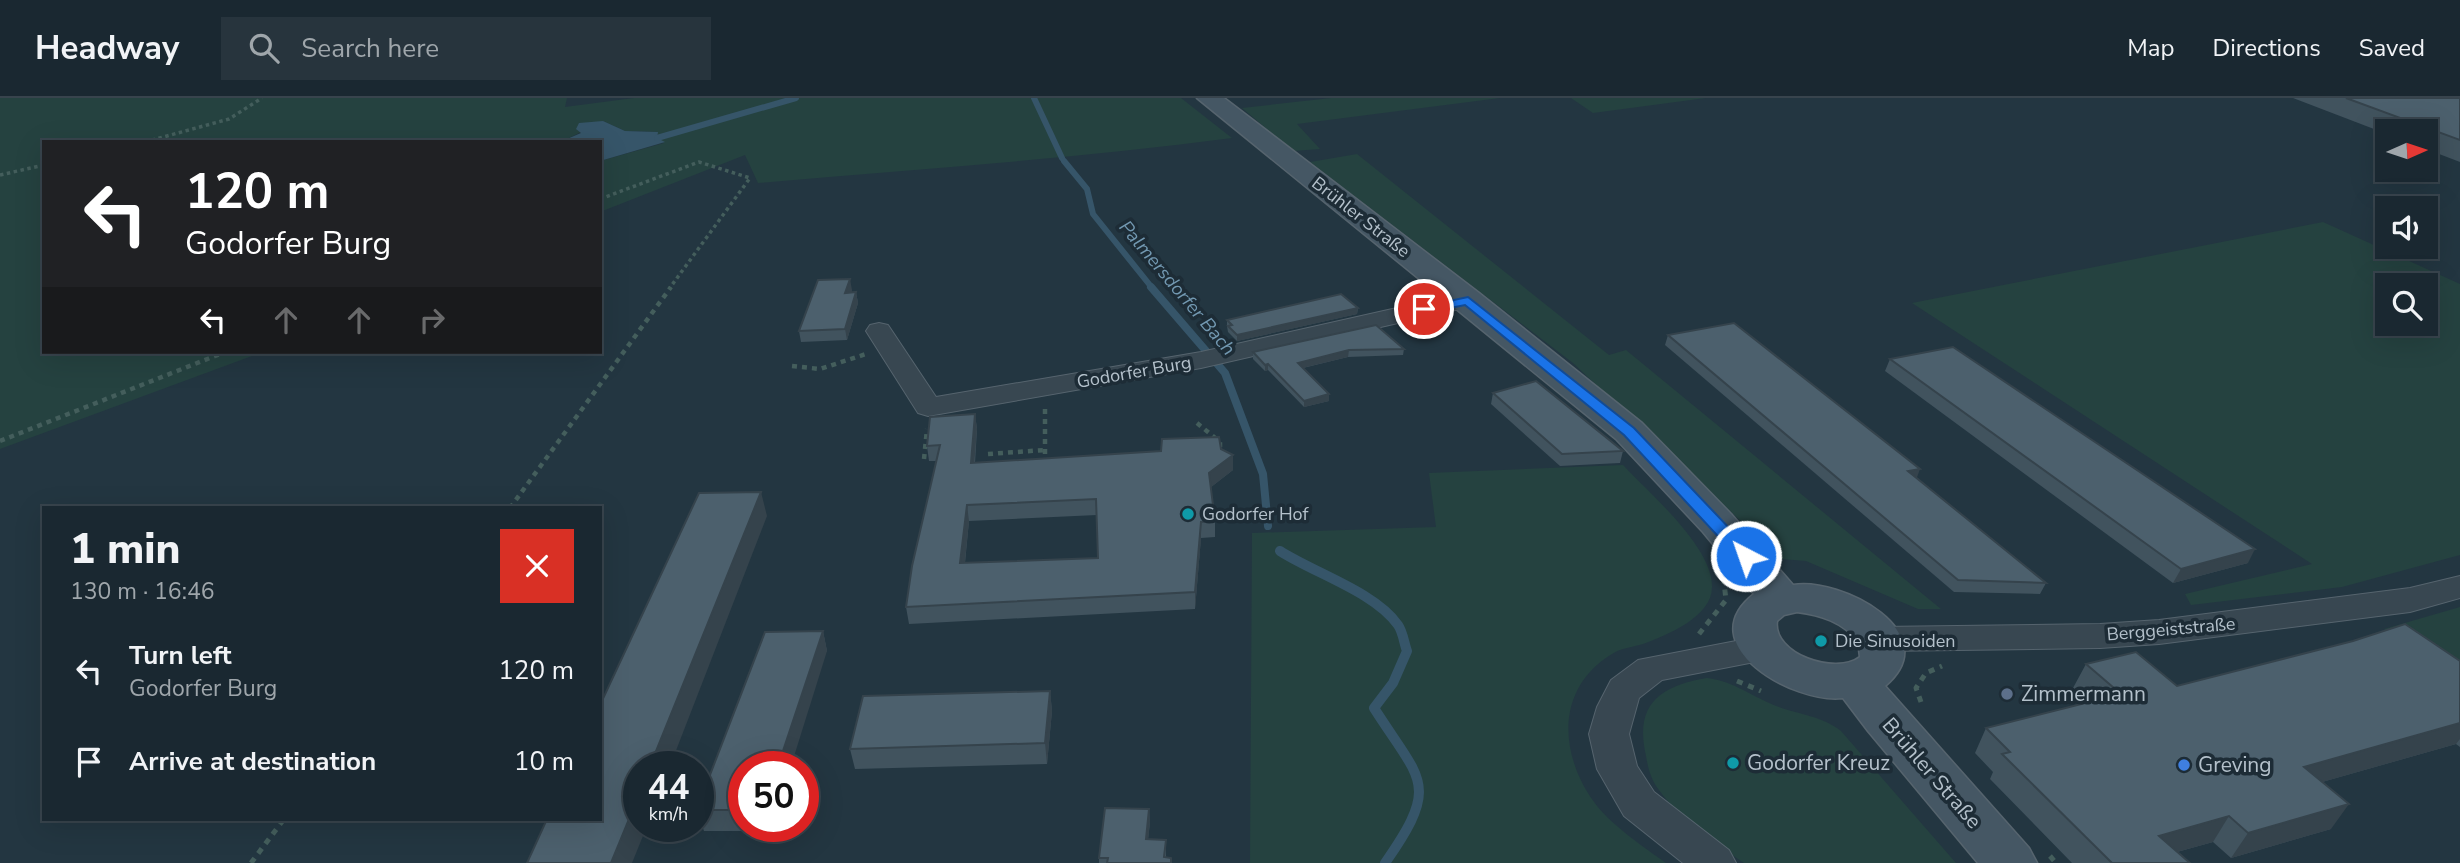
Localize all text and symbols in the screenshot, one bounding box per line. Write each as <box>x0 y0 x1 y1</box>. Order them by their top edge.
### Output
search box <box>221 17 711 80</box>
text: Headway <box>35 26 179 71</box>
icon: search <box>245 29 283 67</box>
text: Search here <box>301 31 439 66</box>
text: Map <box>2127 32 2174 64</box>
text: Directions <box>2212 32 2321 64</box>
text: Saved <box>2359 32 2425 64</box>
north arrow <box>2375 119 2438 182</box>
map controls <box>2375 119 2438 336</box>
text: 120 m <box>185 158 329 225</box>
icon: left <box>70 168 161 259</box>
street label: Brühler Straße <box>1307 171 1415 263</box>
button: sound <box>2375 196 2438 259</box>
water label: Palmersdorfer Bach <box>1113 215 1241 361</box>
text: Godorfer Burg <box>185 222 391 265</box>
button: search <box>2375 273 2438 336</box>
pin <box>1394 279 1454 339</box>
icon: arrive <box>1405 290 1443 328</box>
icon: left <box>194 301 232 339</box>
icon: ahead <box>267 301 305 339</box>
icon: ahead <box>340 301 378 339</box>
icon: right <box>413 301 451 339</box>
street label: Godorfer Burg <box>1075 350 1193 394</box>
place label: Godorfer Hof <box>1202 502 1309 526</box>
marker: Godorfer Hof <box>1180 506 1196 522</box>
position arrow <box>1709 519 1783 593</box>
text: 1 min <box>70 521 180 578</box>
button: close <box>500 529 574 603</box>
text: 130 m · 16:46 <box>70 576 215 607</box>
street label: Berggeiststraße <box>2106 611 2236 647</box>
place label: Die Sinusoiden <box>1835 629 1955 653</box>
marker: Die Sinusoiden <box>1813 633 1829 649</box>
text: Turn left <box>129 638 232 673</box>
icon: left <box>70 652 108 690</box>
text: 120 m <box>498 653 574 688</box>
text: Godorfer Burg <box>129 673 277 704</box>
place label: Zimmermann <box>2021 680 2146 708</box>
marker: Zimmermann <box>1999 686 2015 702</box>
street label: Brühler Straße <box>1876 712 1988 834</box>
icon: arrive <box>70 743 108 781</box>
text: Arrive at destination <box>129 744 376 779</box>
text: 10 m <box>514 744 574 779</box>
place label: Godorfer Kreuz <box>1747 749 1890 777</box>
speed limit sign: 50 <box>728 751 819 842</box>
place label: Greving <box>2198 751 2272 779</box>
marker: Godorfer Kreuz <box>1725 755 1741 771</box>
marker: Greving <box>2176 757 2192 773</box>
text: 44 <box>647 764 690 811</box>
text: km/h <box>649 802 688 826</box>

